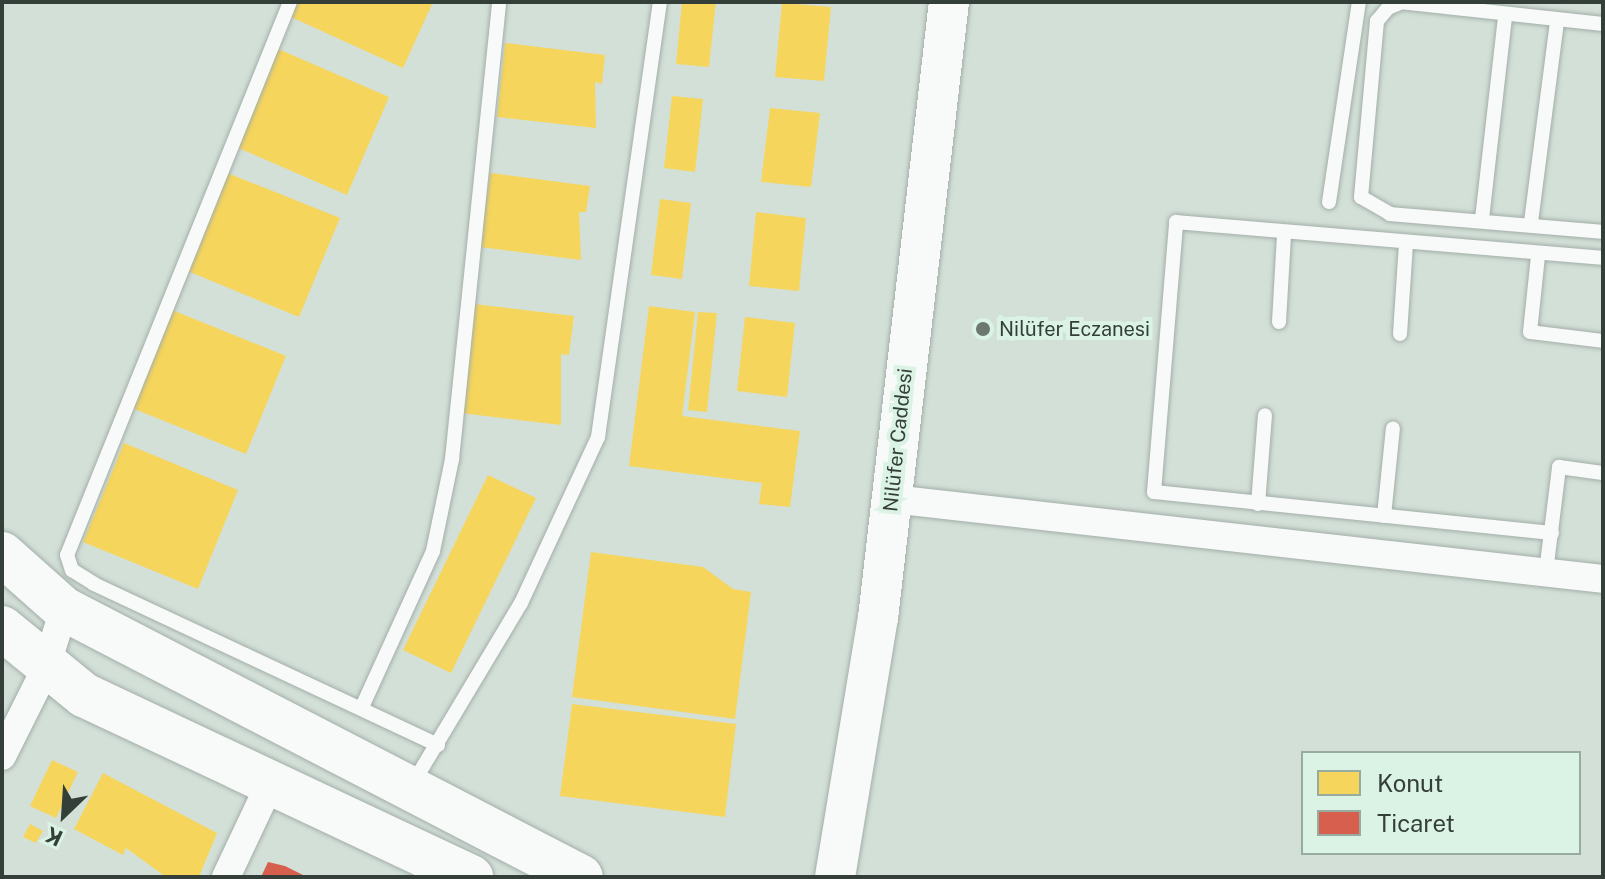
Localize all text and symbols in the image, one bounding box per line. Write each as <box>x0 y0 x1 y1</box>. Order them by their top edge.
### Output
place label: Nilüfer Eczanesi <box>999 317 1150 341</box>
marker: Nilüfer Eczanesi <box>974 320 992 338</box>
street label: Nilüfer Caddesi <box>879 367 917 513</box>
legend <box>1301 751 1581 855</box>
text: Konut <box>1377 769 1443 797</box>
north arrow <box>24 775 104 855</box>
text: Ticaret <box>1377 809 1455 837</box>
text: K <box>41 822 67 852</box>

